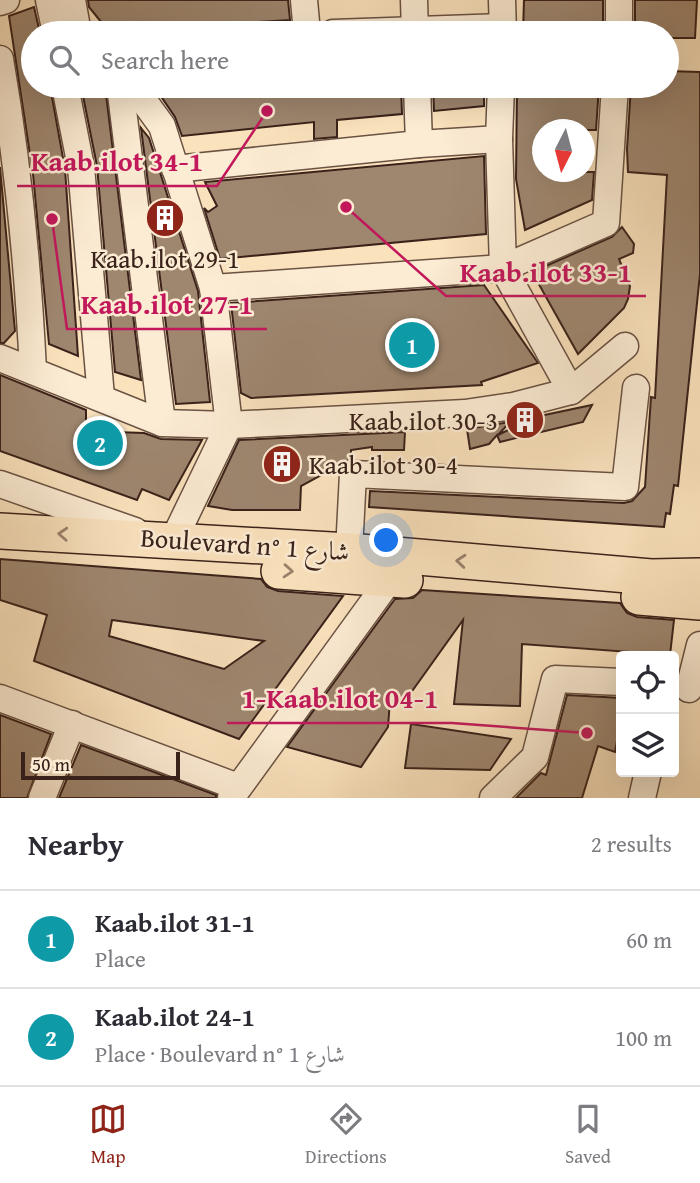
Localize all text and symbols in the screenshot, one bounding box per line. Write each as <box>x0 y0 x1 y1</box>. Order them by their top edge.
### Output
search box <box>21 21 679 98</box>
text: Search here <box>101 40 229 79</box>
icon: search <box>45 41 83 79</box>
north arrow <box>532 119 595 182</box>
callout: Kaab.ilot 34-1 <box>17 137 217 186</box>
text: Kaab.ilot 34-1 <box>31 140 203 181</box>
building icon: Kaab.ilot 29-1 <box>144 197 186 239</box>
place label: Kaab.ilot 29-1 <box>91 239 239 278</box>
callout: Kaab.ilot 33-1 <box>446 247 646 296</box>
text: Kaab.ilot 33-1 <box>460 251 632 292</box>
callout: Kaab.ilot 27-1 <box>67 280 267 329</box>
text: Kaab.ilot 27-1 <box>81 283 253 324</box>
pin: 1 <box>389 319 435 371</box>
building icon: Kaab.ilot 30-3 <box>504 399 546 441</box>
place label: Kaab.ilot 30-3 <box>349 401 498 440</box>
pin: 2 <box>77 417 123 469</box>
building icon: Kaab.ilot 30-4 <box>261 443 303 485</box>
place label: Kaab.ilot 30-4 <box>309 445 458 484</box>
street label: Boulevard n° شارع 1 <box>139 517 351 574</box>
your location <box>369 523 403 557</box>
one-way arrow <box>57 526 68 541</box>
one-way arrow <box>455 554 466 569</box>
one-way arrow <box>283 563 294 578</box>
map controls <box>616 651 679 777</box>
button: locate <box>616 651 679 714</box>
callout: 1-Kaab.ilot 04-1 <box>227 674 452 723</box>
text: 1-Kaab.ilot 04-1 <box>242 677 438 718</box>
button: layers <box>616 714 679 777</box>
scale bar <box>21 749 180 781</box>
text: 50 m <box>32 750 70 778</box>
text: Nearby <box>28 822 124 866</box>
text: 2 results <box>591 827 672 860</box>
text: Kaab.ilot 31-1 <box>95 903 255 942</box>
text: 1 <box>45 923 57 956</box>
text: 60 m <box>626 923 672 956</box>
text: Place <box>95 942 146 975</box>
text: Kaab.ilot 24-1 <box>95 997 255 1036</box>
text: 2 <box>45 1021 57 1054</box>
text: 100 m <box>615 1021 672 1054</box>
text: Place · Boulevard n° شارع 1 <box>95 1037 345 1070</box>
tab: Map <box>89 1100 127 1170</box>
tab: Directions <box>305 1100 387 1170</box>
tab: Saved <box>565 1100 611 1170</box>

